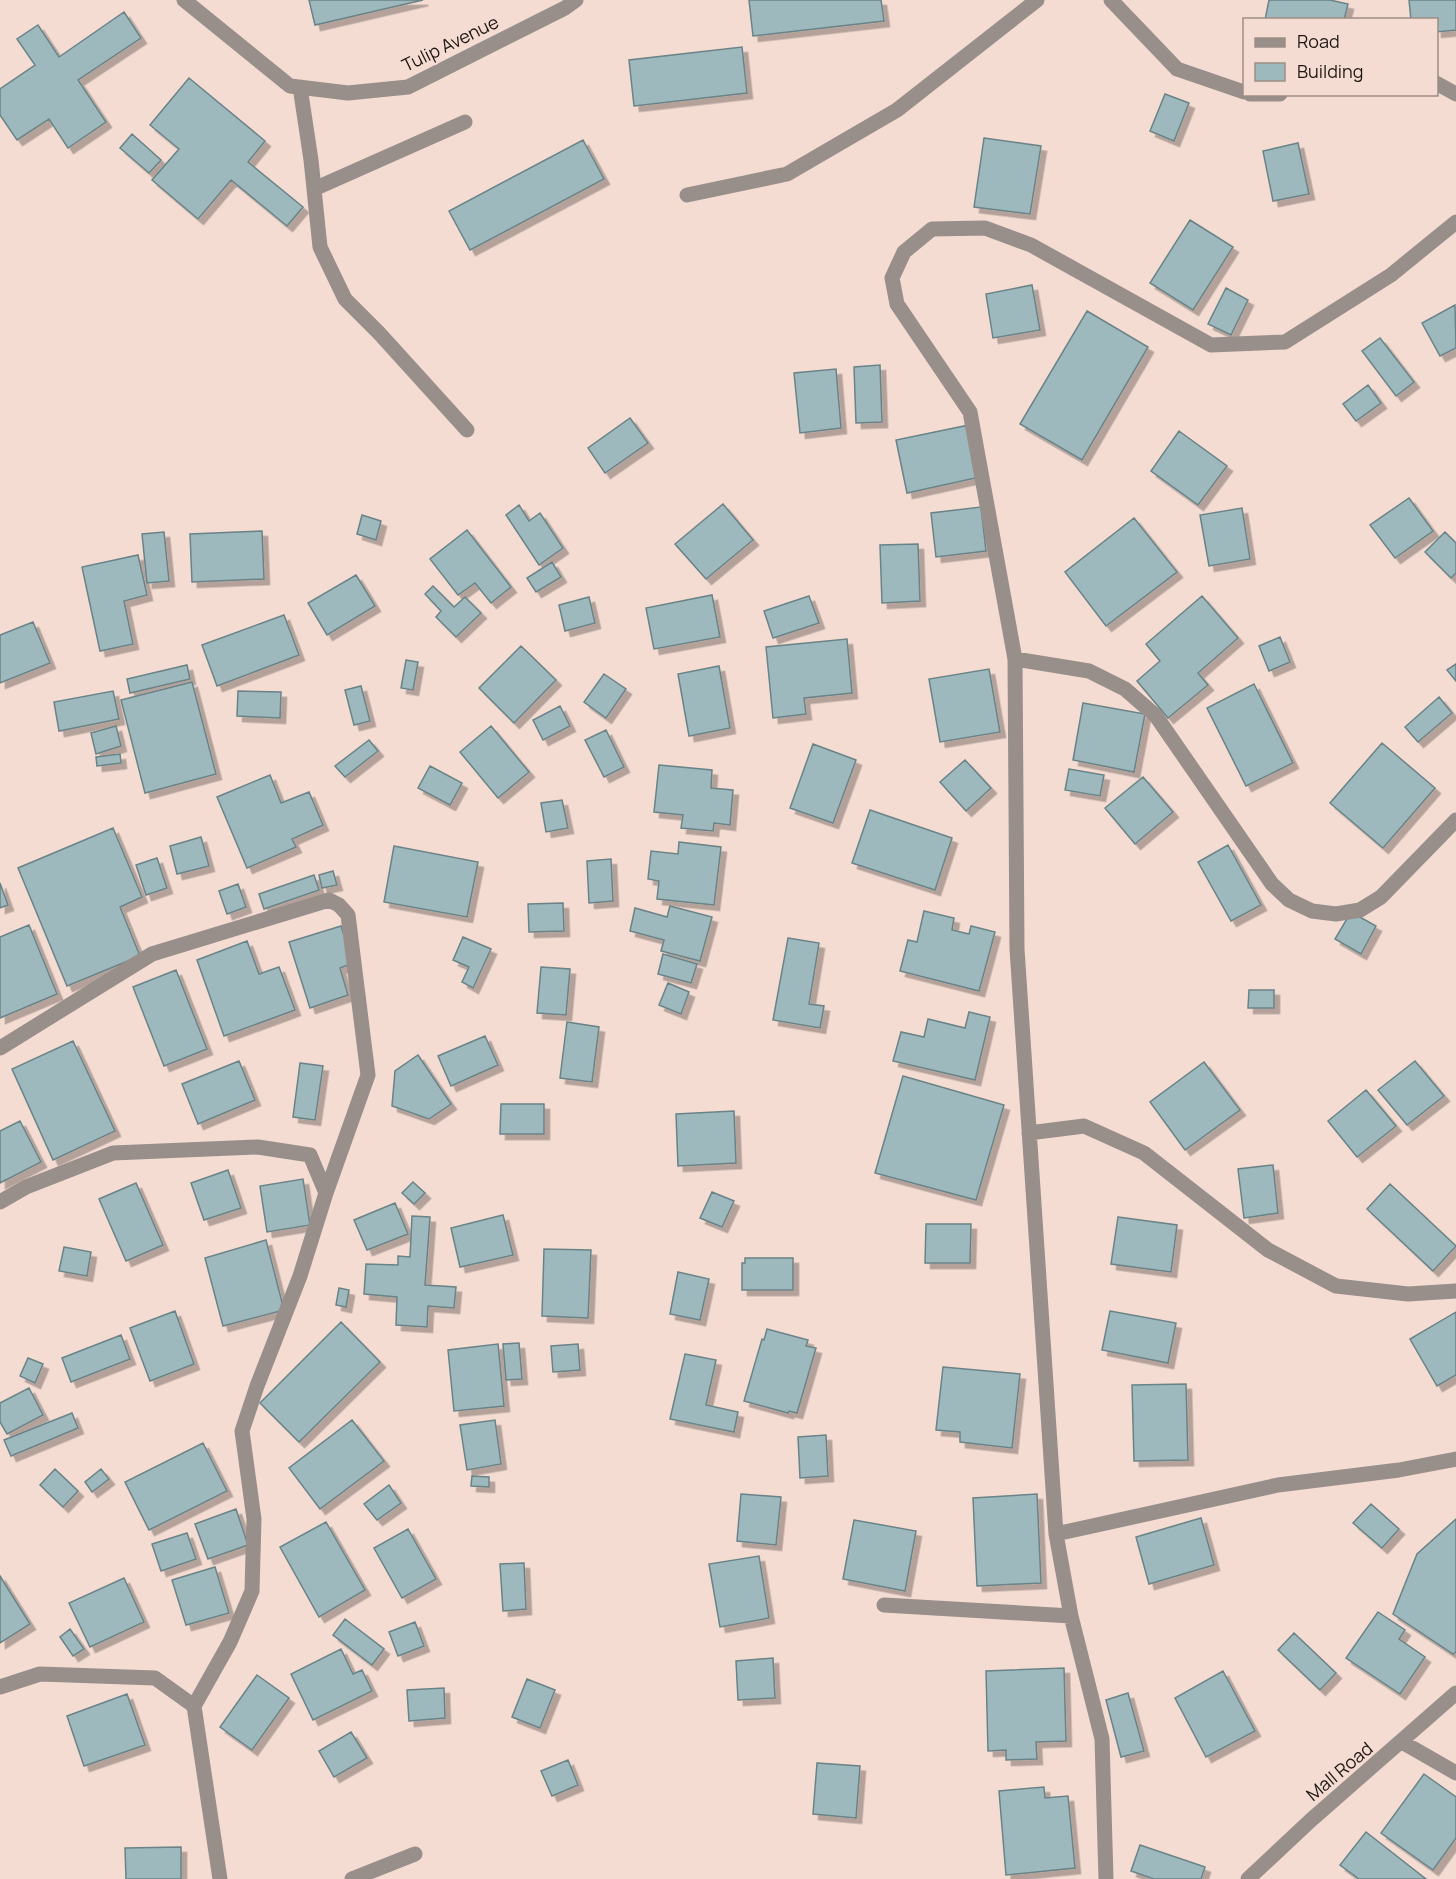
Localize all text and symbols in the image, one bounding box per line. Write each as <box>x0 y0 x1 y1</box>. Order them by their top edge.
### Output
street label: Tulip Avenue <box>398 9 502 77</box>
legend <box>1243 18 1438 96</box>
text: Road <box>1297 29 1340 53</box>
text: Building <box>1297 59 1363 83</box>
street label: Mall Road <box>1301 1736 1377 1806</box>

